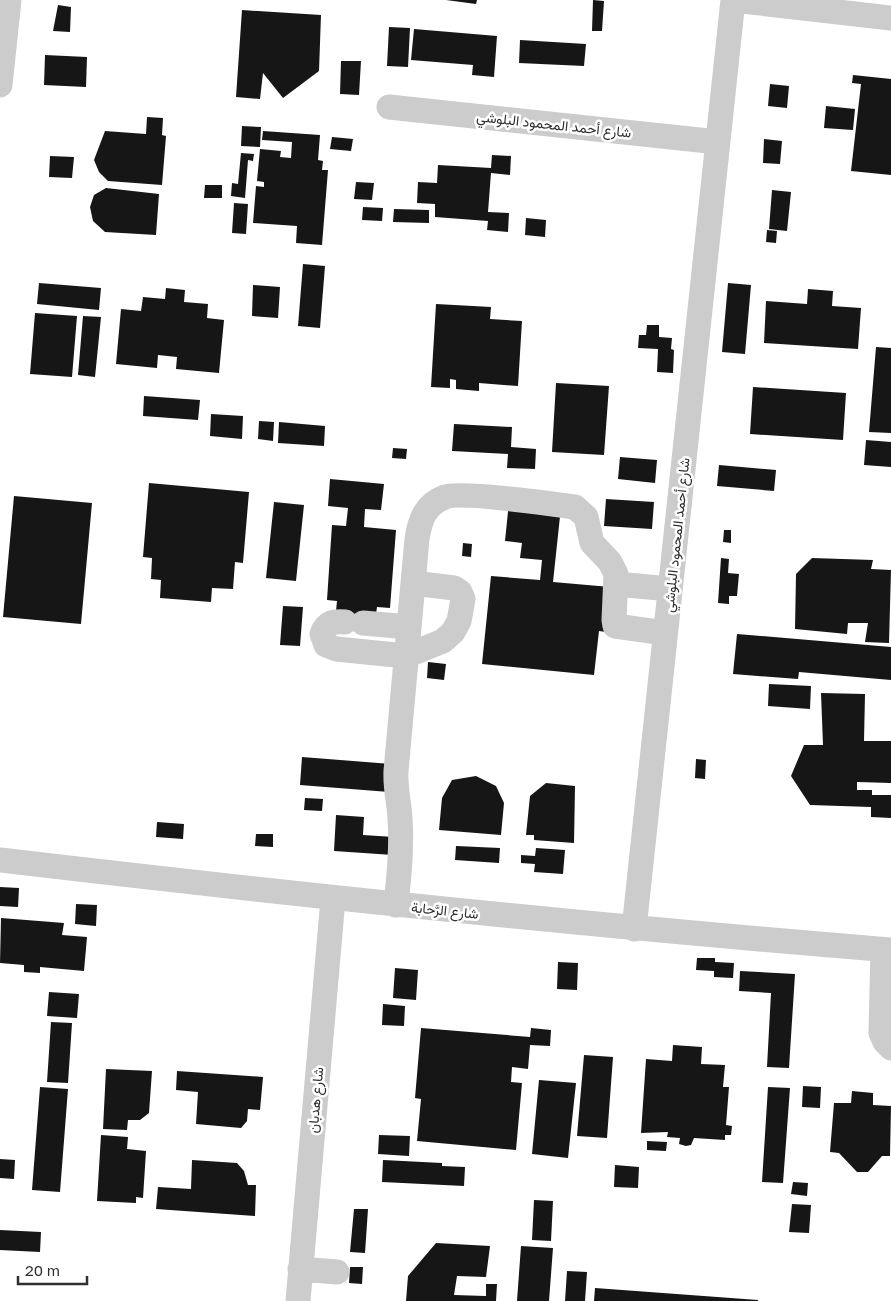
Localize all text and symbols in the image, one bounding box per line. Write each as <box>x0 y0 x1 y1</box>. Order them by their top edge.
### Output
street label: شارع أحمد المحمود البلوشي <box>475 107 632 145</box>
street label: شارع أحمد المحمود البلوشي <box>659 457 697 614</box>
street label: شارع الرَّحابة <box>410 898 480 925</box>
street label: شارع هدبان <box>304 1066 329 1134</box>
scale bar <box>18 1254 86 1286</box>
text: 20 m <box>25 1261 60 1279</box>

